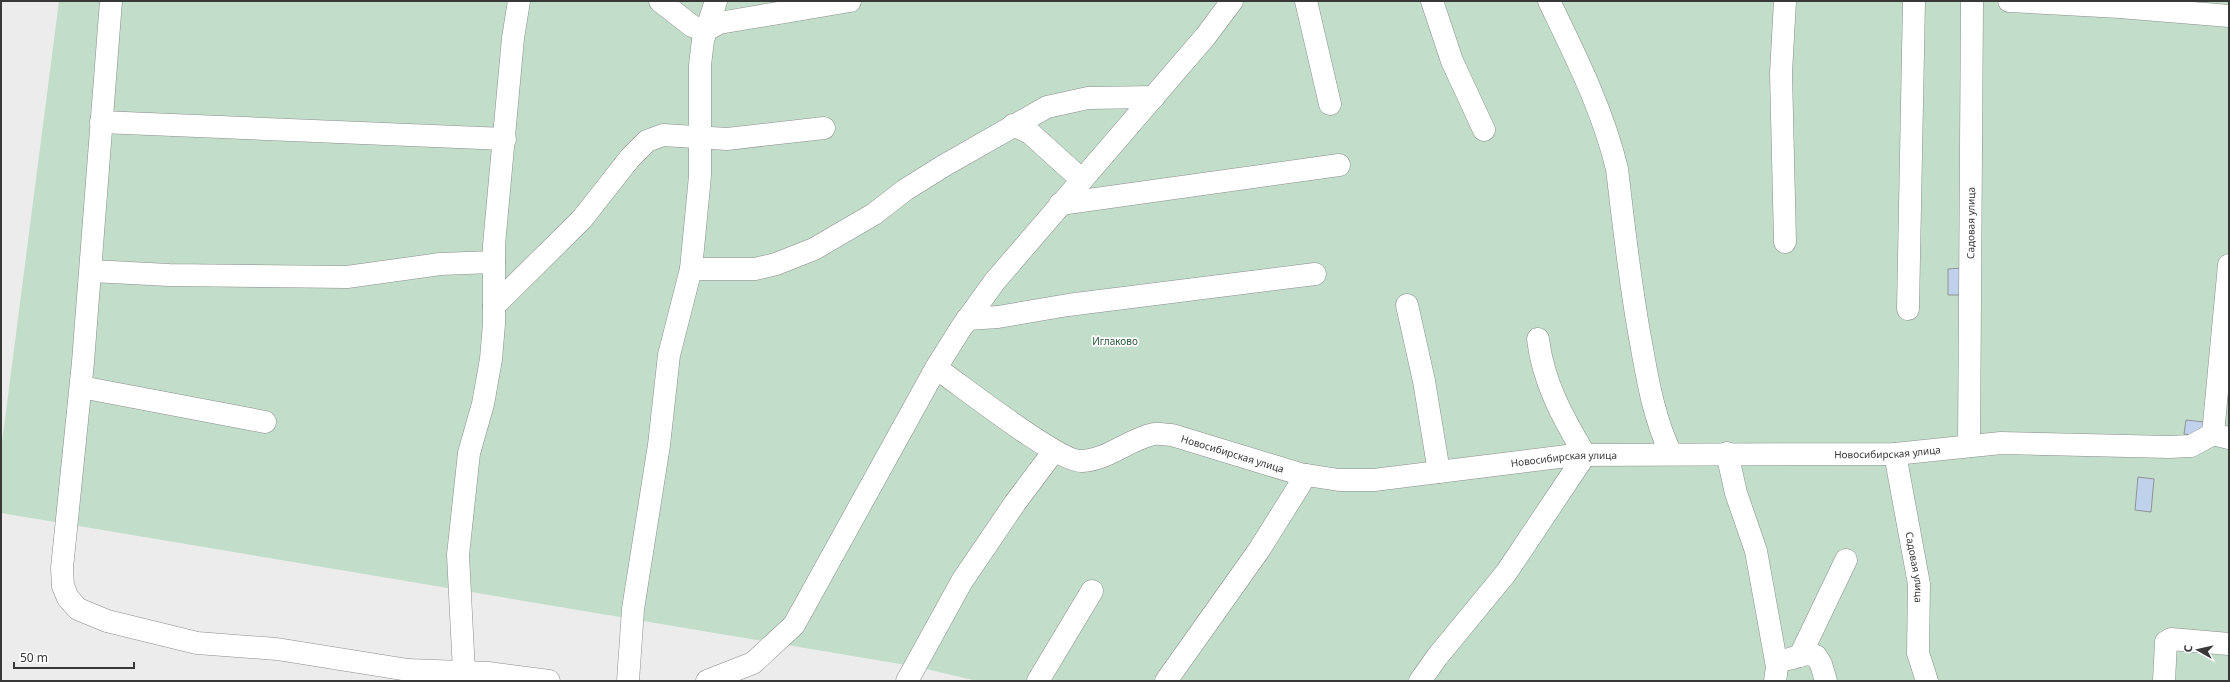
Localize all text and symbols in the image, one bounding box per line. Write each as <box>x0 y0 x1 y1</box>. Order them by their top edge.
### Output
street label: Садовая улица <box>1963 187 1978 259</box>
park label: Иглаково <box>1092 334 1138 348</box>
street label: Новосибирская улица <box>1179 431 1286 476</box>
street label: Новосибирская улица <box>1834 442 1941 461</box>
street label: Новосибирская улица <box>1510 448 1617 470</box>
street label: Садовая улица <box>1902 530 1926 603</box>
north arrow <box>2178 630 2218 670</box>
scale bar <box>14 644 134 670</box>
text: С <box>2180 644 2196 653</box>
text: 50 m <box>20 649 48 666</box>

